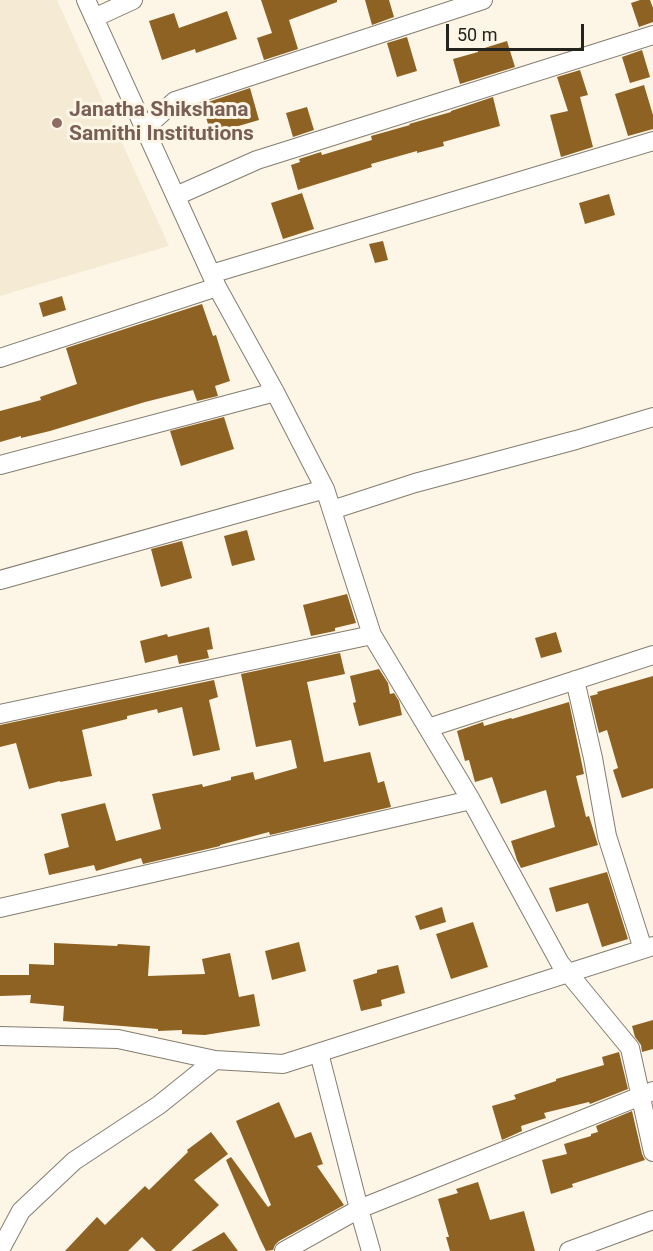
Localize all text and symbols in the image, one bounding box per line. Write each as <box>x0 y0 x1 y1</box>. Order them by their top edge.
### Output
scale bar <box>449 12 587 50</box>
text: 50 m <box>457 24 497 45</box>
place label: Janatha Shikshana Samithi Institutions <box>69 98 254 148</box>
marker: Janatha Shikshana Samithi Institutions <box>50 116 64 130</box>

